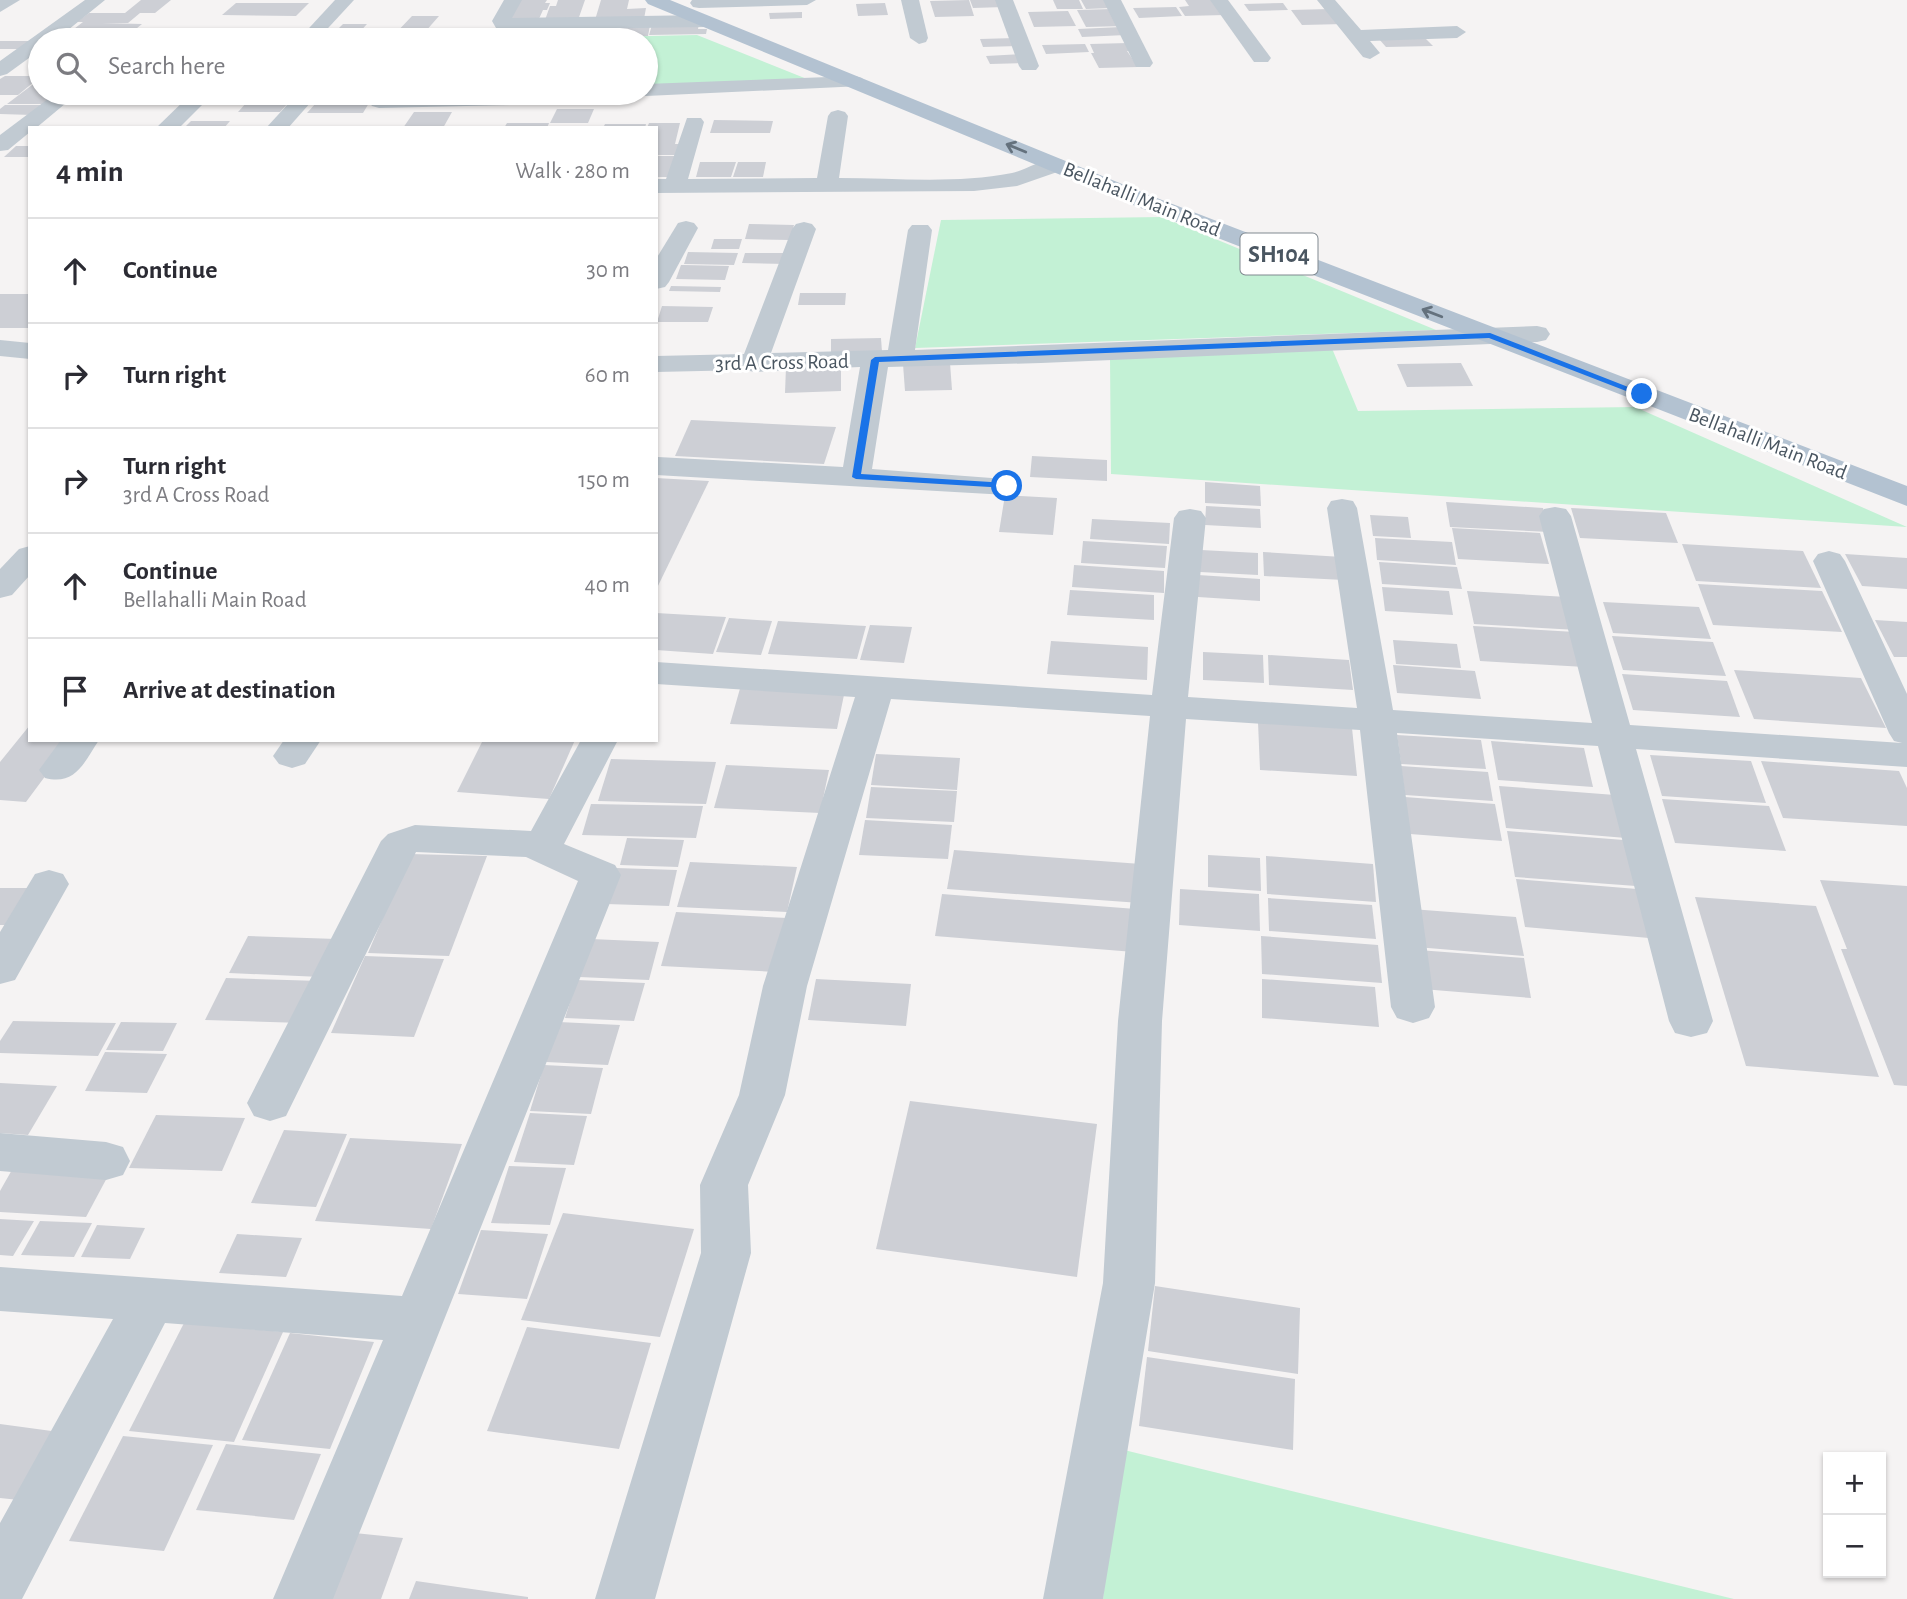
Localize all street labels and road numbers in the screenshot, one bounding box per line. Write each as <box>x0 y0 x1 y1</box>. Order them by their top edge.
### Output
street label: Bellahalli Main Road <box>1060 158 1224 241</box>
road number: SH104 <box>1240 233 1318 274</box>
street label: 3rd A Cross Road <box>715 351 849 374</box>
street label: Bellahalli Main Road <box>1686 404 1850 483</box>

